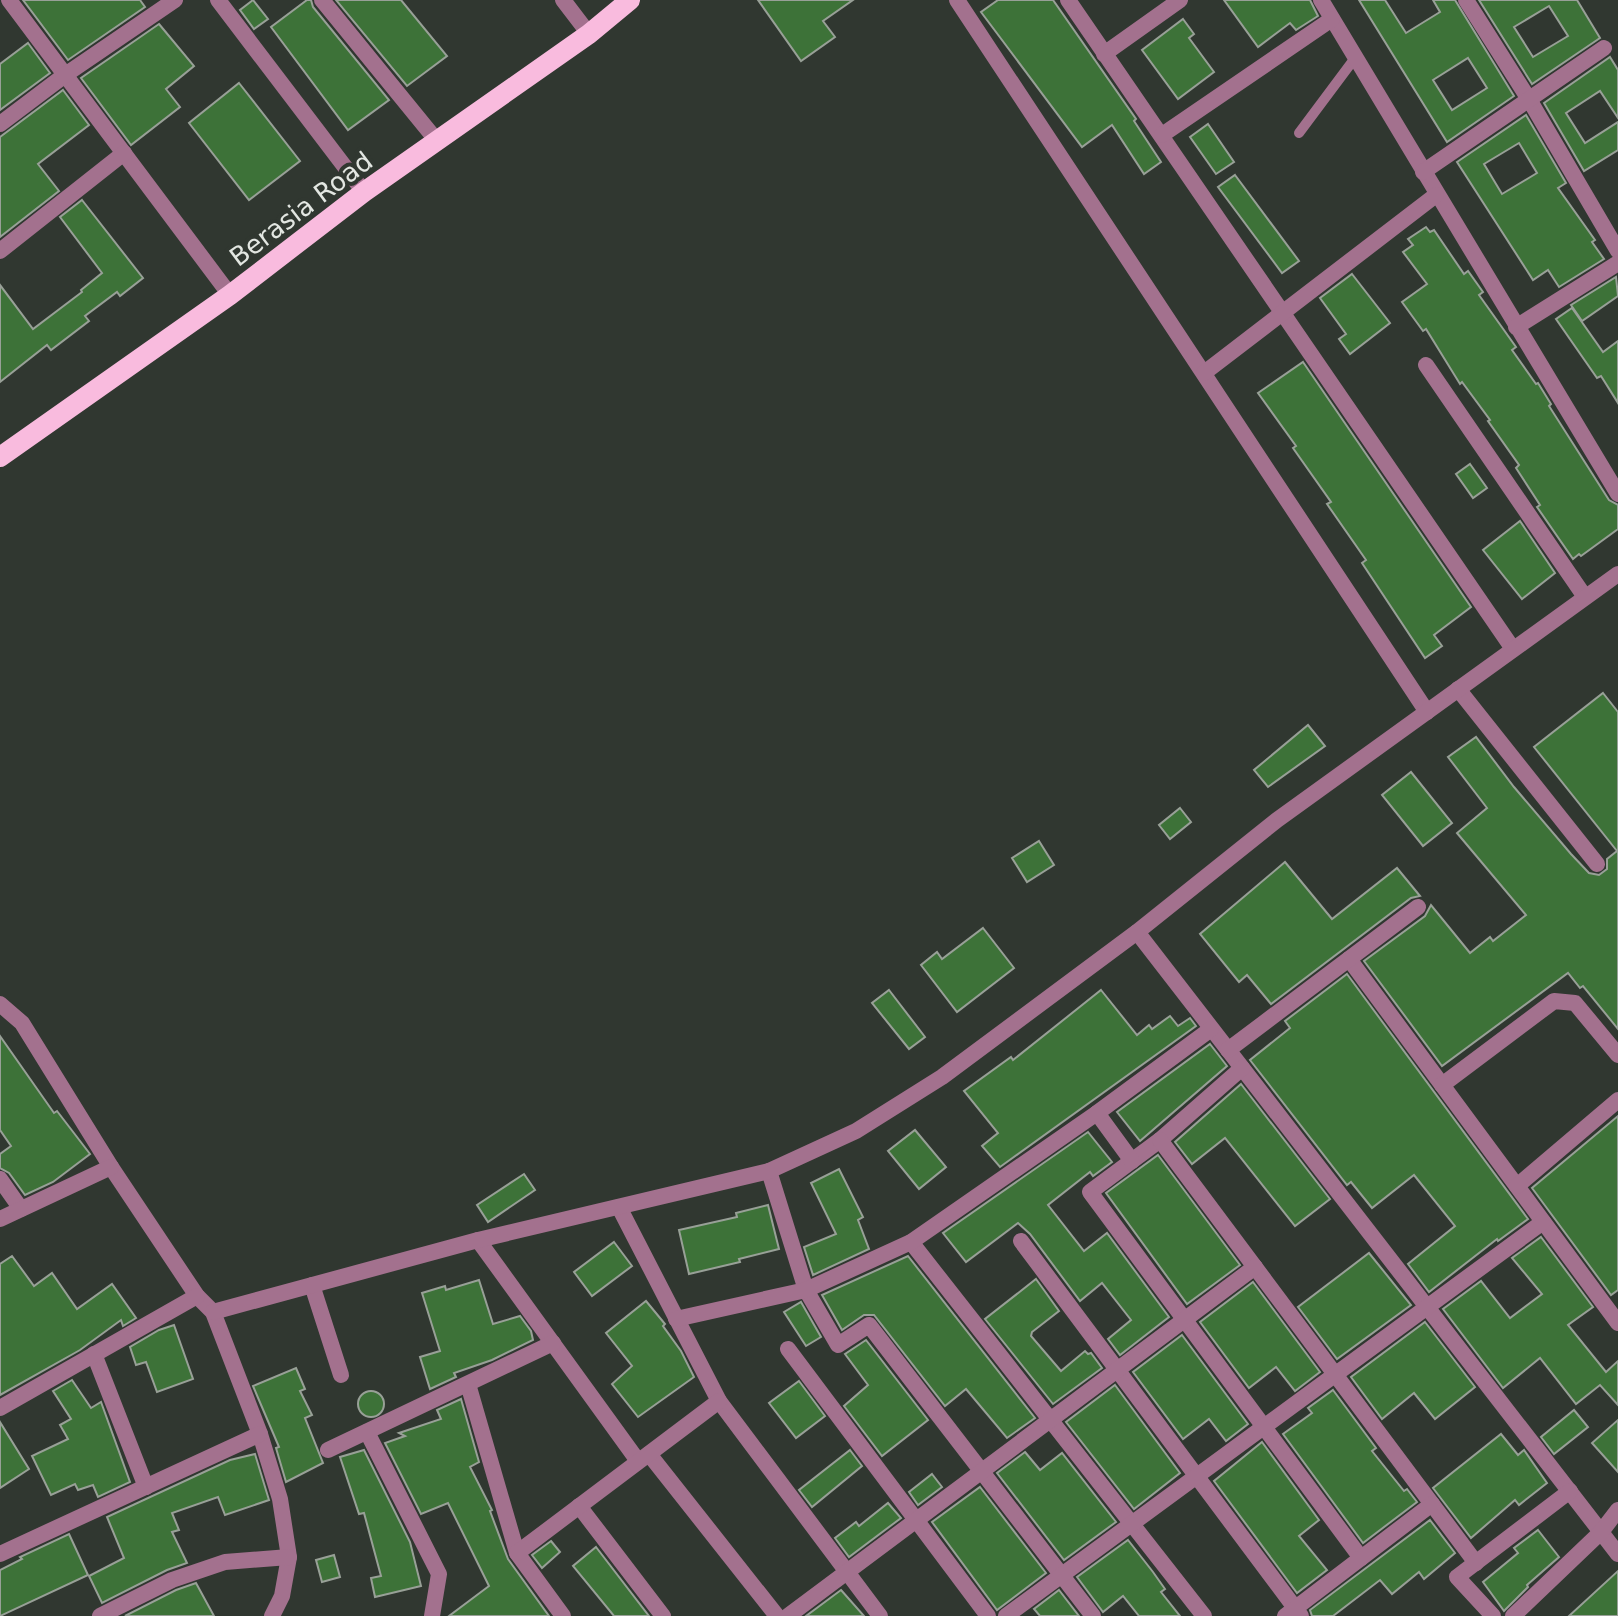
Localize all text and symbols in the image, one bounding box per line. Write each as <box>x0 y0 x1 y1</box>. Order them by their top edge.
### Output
street label: Berasia Road <box>224 146 378 272</box>

